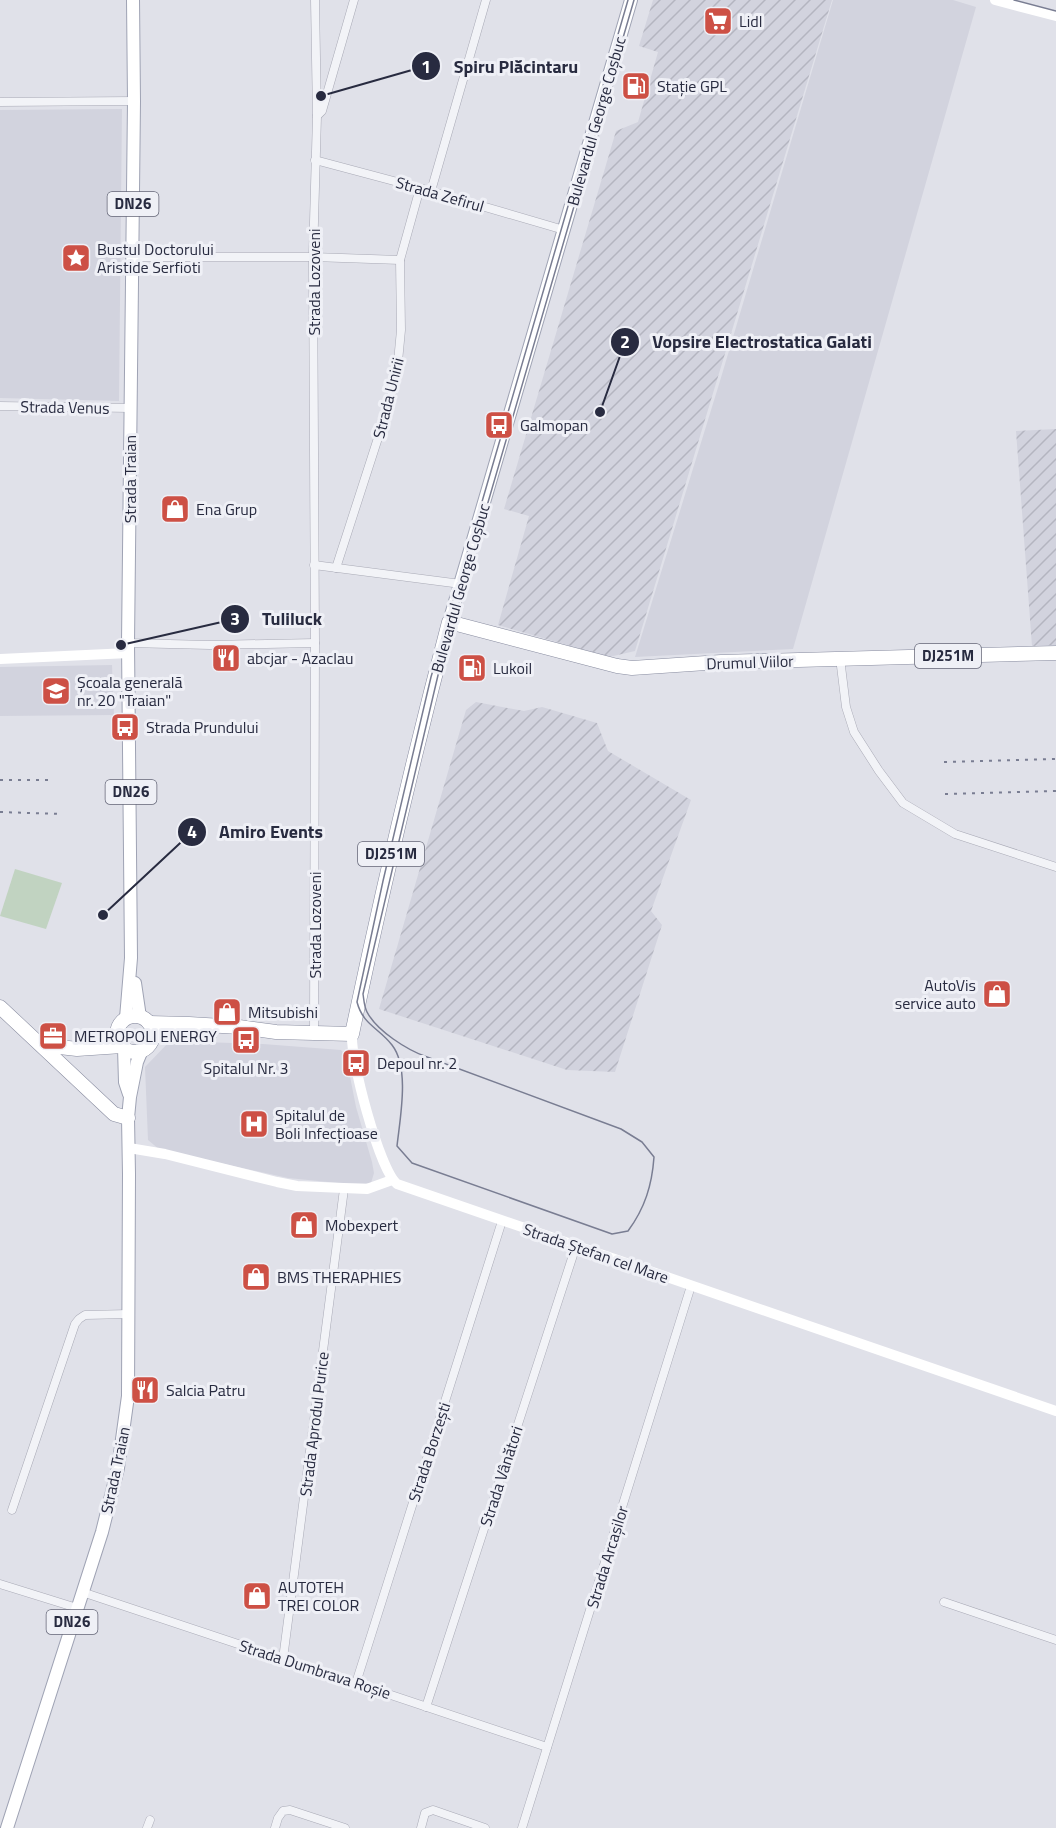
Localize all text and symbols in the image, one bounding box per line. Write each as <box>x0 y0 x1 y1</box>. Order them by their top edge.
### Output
supermarket icon: Lidl <box>702 5 734 37</box>
place label: Lidl <box>739 9 762 33</box>
street label: Bulevardul George Coșbuc <box>560 34 632 208</box>
callout: Spiru Plăcintaru <box>411 48 590 84</box>
text: 1 <box>421 53 431 80</box>
text: Spiru Plăcintaru <box>454 53 578 80</box>
fuel station icon: Stație GPL <box>620 70 652 102</box>
place label: Stație GPL <box>657 74 727 98</box>
street label: Strada Zefirul <box>393 170 487 218</box>
road number: DN26 <box>108 192 158 216</box>
street label: Strada Lozoveni <box>302 229 326 335</box>
place label: Bustul Doctorului Aristide Serfioti <box>97 237 214 279</box>
place icon: Bustul Doctorului Aristide Serfioti <box>60 242 92 274</box>
callout: Vopsire Electrostatica Galati <box>610 324 884 360</box>
text: 2 <box>620 328 630 355</box>
text: Vopsire Electrostatica Galati <box>652 328 872 355</box>
street label: Strada Unirii <box>366 355 410 441</box>
street label: Strada Venus <box>20 394 110 420</box>
bus stop icon: Galmopan <box>483 409 515 441</box>
place label: Galmopan <box>520 413 588 437</box>
street label: Strada Traian <box>118 435 142 523</box>
shop icon: Ena Grup <box>159 493 191 525</box>
place label: Ena Grup <box>196 497 257 521</box>
street label: Bulevardul George Coșbuc <box>424 501 496 675</box>
callout: Tuliluck <box>220 601 334 637</box>
text: 3 <box>230 605 240 632</box>
text: Tuliluck <box>262 605 323 632</box>
restaurant icon: abcjar - Azaclau <box>210 642 242 674</box>
road number: DJ251M <box>915 644 981 668</box>
place label: abcjar - Azaclau <box>247 646 354 670</box>
street label: Drumul Viilor <box>706 648 795 676</box>
fuel station icon: Lukoil <box>456 652 488 684</box>
place label: Lukoil <box>493 656 532 680</box>
place label: Școala generală nr. 20 "Traian" <box>77 670 183 712</box>
school or university icon: Școala generală nr. 20 "Traian" <box>40 675 72 707</box>
bus stop icon: Strada Prundului <box>109 711 141 743</box>
place label: Strada Prundului <box>146 715 258 739</box>
road number: DN26 <box>106 780 156 804</box>
callout: Amiro Events <box>177 814 335 850</box>
text: 4 <box>187 818 197 845</box>
text: Amiro Events <box>219 818 323 845</box>
road number: DJ251M <box>358 842 424 866</box>
street label: Strada Lozoveni <box>303 872 327 978</box>
place label: AutoVis service auto <box>895 973 976 1015</box>
shop icon: AutoVis service auto <box>981 978 1013 1010</box>
shop icon: Mitsubishi <box>211 996 243 1028</box>
place label: Mitsubishi <box>248 1000 318 1024</box>
office icon: METROPOLI ENERGY <box>37 1020 69 1052</box>
place label: METROPOLI ENERGY <box>74 1024 217 1048</box>
bus stop icon: Spitalul Nr. 3 <box>230 1024 262 1056</box>
bus stop icon: Depoul nr. 2 <box>340 1047 372 1079</box>
place label: Depoul nr. 2 <box>377 1051 457 1075</box>
place label: Spitalul Nr. 3 <box>203 1056 289 1080</box>
place label: Spitalul de Boli Infecțioase <box>275 1103 378 1145</box>
hospital icon: Spitalul de Boli Infecțioase <box>238 1108 270 1140</box>
shop icon: Mobexpert <box>288 1209 320 1241</box>
place label: Mobexpert <box>325 1213 399 1237</box>
street label: Strada Ștefan cel Mare <box>520 1217 672 1289</box>
shop icon: BMS THERAPHIES <box>240 1261 272 1293</box>
place label: BMS THERAPHIES <box>277 1265 402 1289</box>
street label: Strada Aprodul Purice <box>293 1350 335 1498</box>
restaurant icon: Salcia Patru <box>129 1374 161 1406</box>
place label: Salcia Patru <box>166 1378 245 1402</box>
street label: Strada Borzești <box>402 1399 456 1505</box>
street label: Strada Vânători <box>473 1423 529 1529</box>
street label: Strada Traian <box>94 1424 136 1516</box>
street label: Strada Arcașilor <box>580 1502 634 1611</box>
place label: AUTOTEH TREI COLOR <box>278 1575 360 1617</box>
shop icon: AUTOTEH TREI COLOR <box>241 1580 273 1612</box>
road number: DN26 <box>46 1610 98 1634</box>
street label: Strada Dumbrava Roșie <box>236 1633 394 1705</box>

